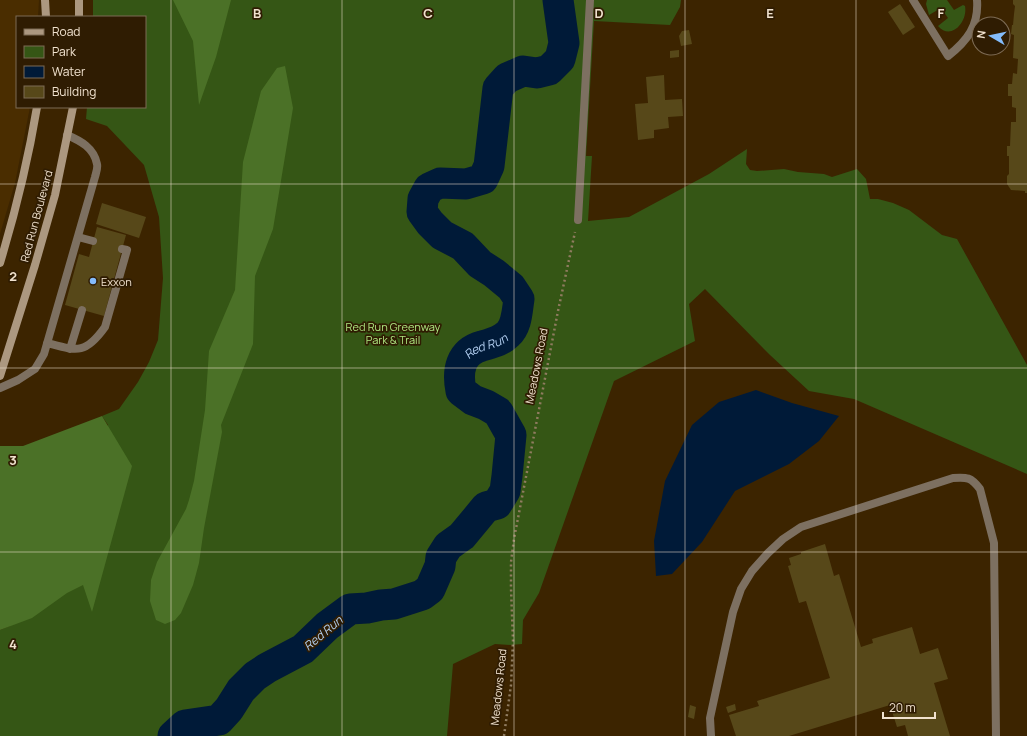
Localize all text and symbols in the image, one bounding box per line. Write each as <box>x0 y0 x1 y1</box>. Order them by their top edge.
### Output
text: B <box>253 4 261 22</box>
text: C <box>423 4 433 22</box>
text: D <box>594 4 604 22</box>
text: E <box>766 4 774 22</box>
text: F <box>938 4 945 22</box>
legend <box>16 16 146 108</box>
north arrow <box>971 16 1011 56</box>
text: Road <box>52 23 80 40</box>
text: N <box>973 29 989 39</box>
text: Park <box>52 43 77 60</box>
text: Water <box>52 63 86 80</box>
text: Building <box>52 83 96 100</box>
street label: Red Run Boulevard <box>17 168 55 264</box>
text: 2 <box>9 267 17 285</box>
place label: Exxon <box>101 274 132 289</box>
marker: Exxon <box>88 276 98 286</box>
park label: Red Run Greenway Park & Trail <box>346 319 441 347</box>
street label: Meadows Road <box>521 327 551 405</box>
water label: Red Run <box>460 328 512 362</box>
text: 3 <box>9 451 17 469</box>
water label: Red Run <box>300 611 347 654</box>
text: 4 <box>9 635 17 653</box>
street label: Meadows Road <box>487 648 509 726</box>
scale bar <box>883 694 935 720</box>
text: 20 m <box>889 699 916 716</box>

